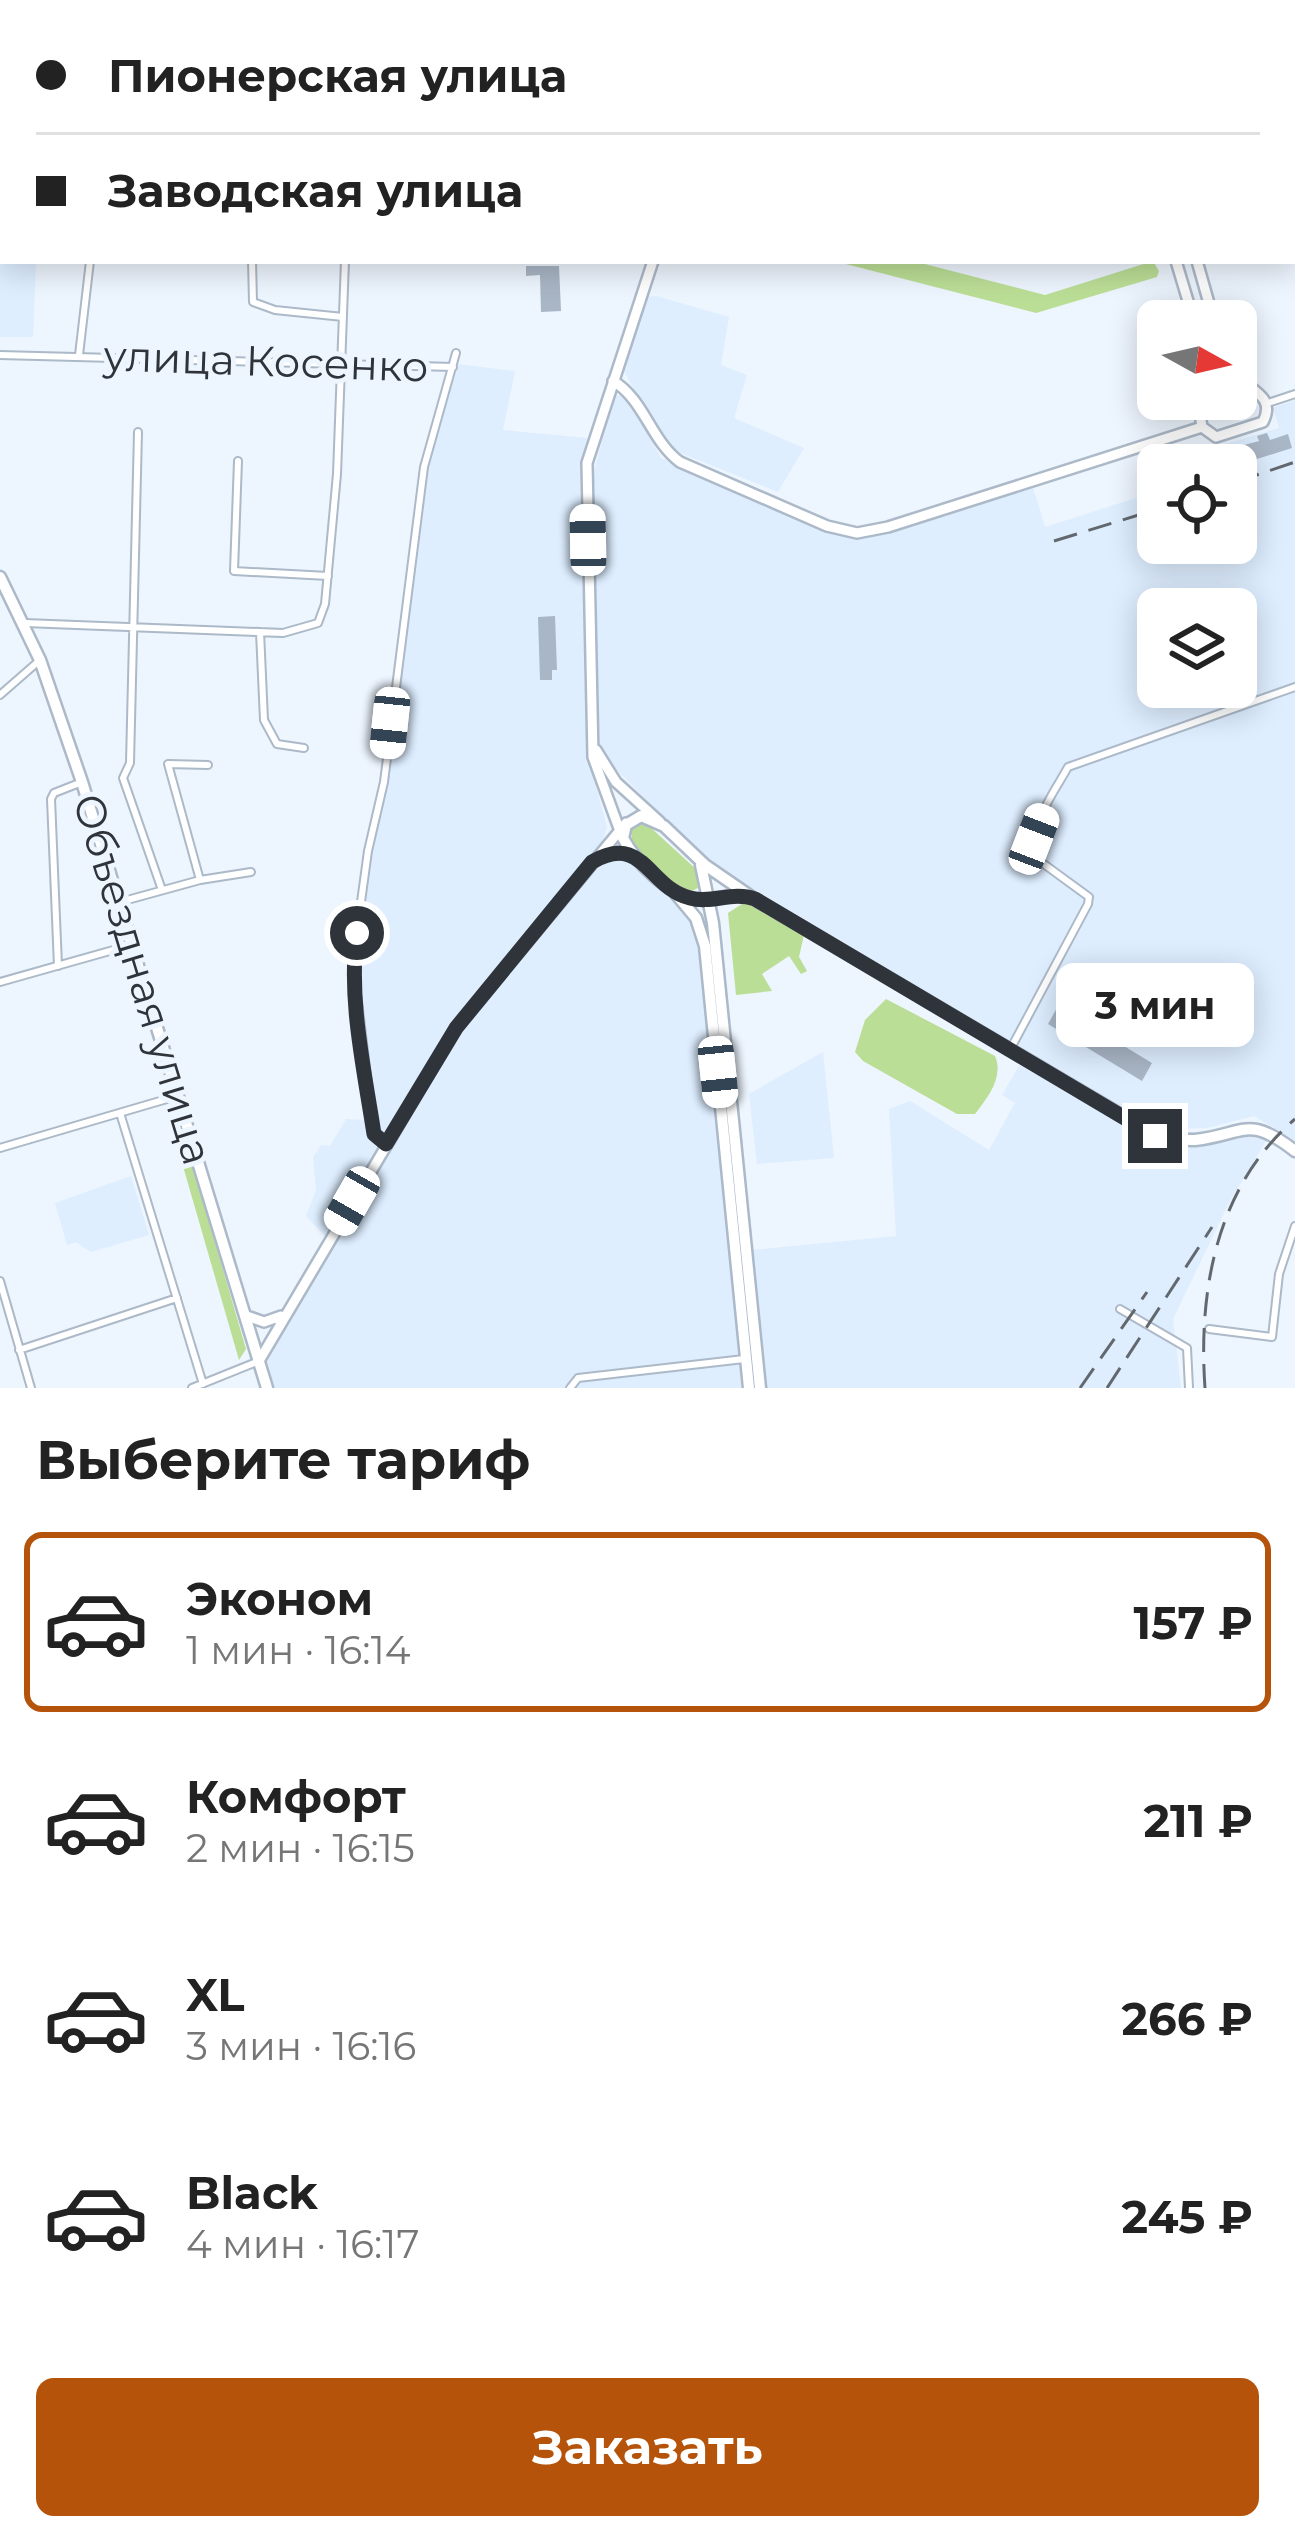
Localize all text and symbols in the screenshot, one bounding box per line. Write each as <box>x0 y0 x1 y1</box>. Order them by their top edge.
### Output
text: Пионерская улица <box>108 48 567 103</box>
text: Заводская улица <box>108 163 523 218</box>
north arrow <box>1137 300 1257 420</box>
map controls <box>1137 300 1257 708</box>
street label: улица Косенко <box>102 329 429 393</box>
button: locate <box>1137 444 1257 564</box>
car <box>569 504 607 576</box>
button: layers <box>1137 588 1257 708</box>
car <box>368 685 412 761</box>
street label: Объездная улица <box>62 787 224 1171</box>
car <box>1004 799 1064 879</box>
route start <box>330 906 384 960</box>
callout: 3 мин <box>1056 962 1254 1046</box>
text: 3 мин <box>1095 981 1215 1029</box>
car <box>696 1034 740 1110</box>
route end <box>1128 1109 1182 1163</box>
car <box>318 1161 386 1241</box>
text: Выберите тариф <box>36 1427 530 1493</box>
icon: car <box>42 1568 150 1676</box>
text: Эконом <box>186 1571 373 1626</box>
text: 157 ₽ <box>1134 1595 1253 1650</box>
text: 1 мин · 16:14 <box>186 1626 410 1674</box>
icon: car <box>42 1766 150 1874</box>
text: Комфорт <box>186 1769 406 1824</box>
text: 211 ₽ <box>1144 1793 1253 1848</box>
text: 2 мин · 16:15 <box>186 1824 415 1872</box>
icon: car <box>42 1964 150 2072</box>
text: XL <box>186 1967 244 2022</box>
text: 266 ₽ <box>1121 1991 1253 2046</box>
text: 3 мин · 16:16 <box>186 2022 416 2070</box>
icon: car <box>42 2162 150 2270</box>
text: Black <box>186 2165 318 2220</box>
text: 245 ₽ <box>1121 2189 1253 2244</box>
text: 4 мин · 16:17 <box>186 2220 419 2268</box>
button: Заказать <box>36 2378 1259 2516</box>

